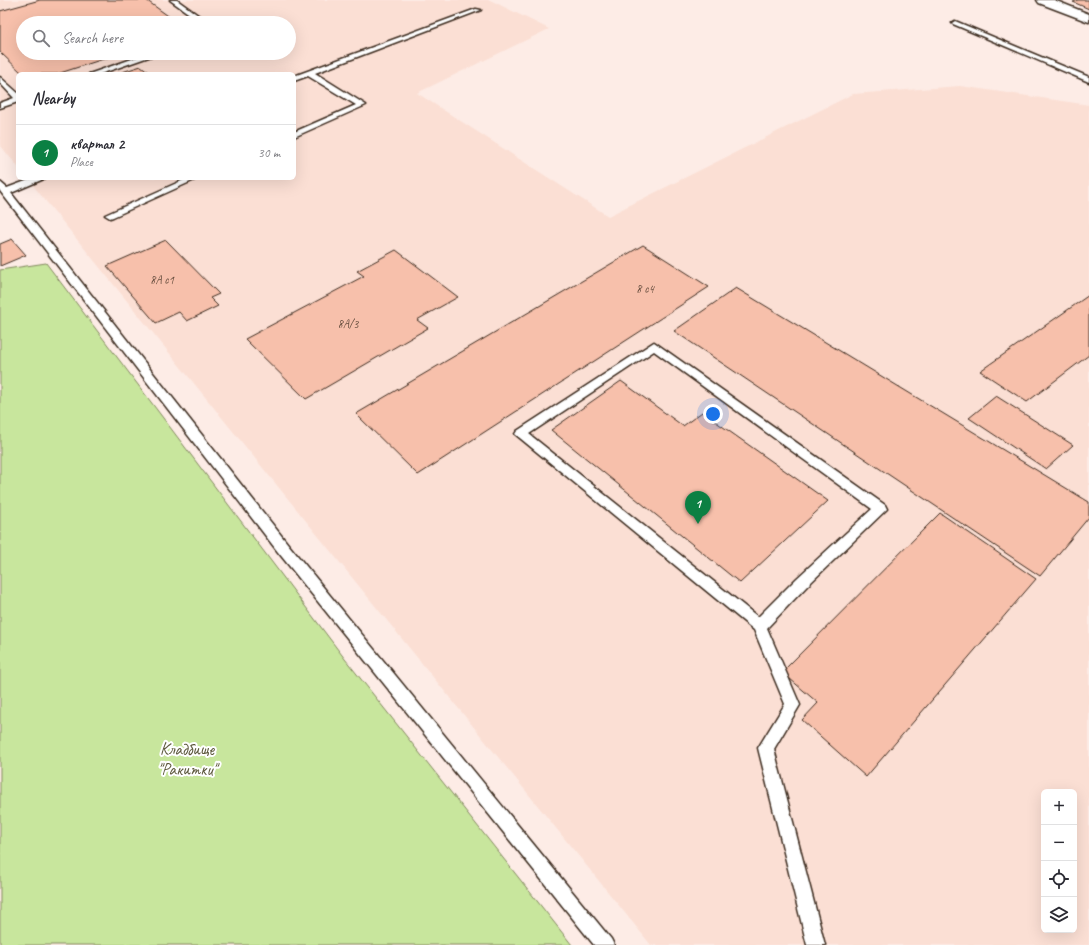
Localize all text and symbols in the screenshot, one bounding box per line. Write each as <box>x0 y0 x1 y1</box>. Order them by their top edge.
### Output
search box <box>16 16 296 60</box>
icon: search <box>30 27 52 49</box>
text: Search here <box>62 29 123 48</box>
text: Nearby <box>32 88 75 109</box>
text: квартал 2 <box>70 135 124 154</box>
text: 1 <box>42 145 48 161</box>
text: 30 m <box>258 145 280 161</box>
text: Place <box>70 154 93 170</box>
house number: 8А с1 <box>150 272 175 288</box>
house number: 8 с4 <box>636 281 656 297</box>
house number: 8А/3 <box>338 316 360 332</box>
your location <box>703 404 723 424</box>
pin: 1 <box>685 491 711 524</box>
park label: Кладбище "Ракитки" <box>157 739 221 780</box>
map controls <box>1041 789 1077 933</box>
button: + <box>1041 789 1077 825</box>
button: − <box>1041 825 1077 861</box>
button: locate <box>1041 861 1077 897</box>
button: layers <box>1041 897 1077 933</box>

